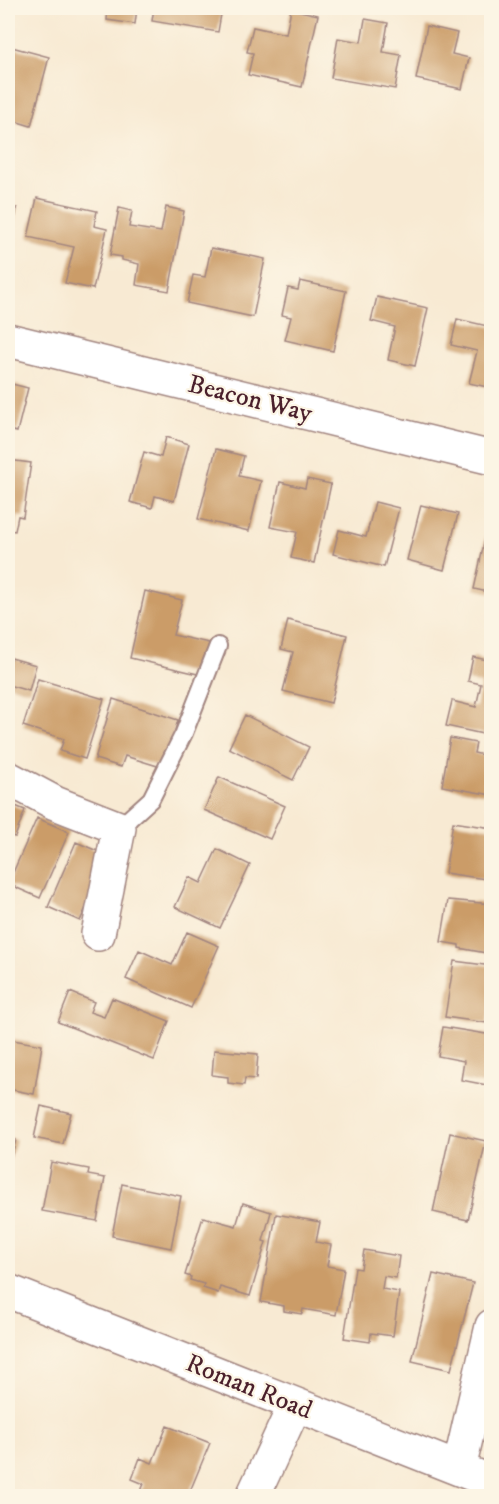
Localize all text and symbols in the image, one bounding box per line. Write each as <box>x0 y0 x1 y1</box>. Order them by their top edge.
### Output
street label: Beacon Way <box>185 368 316 431</box>
street label: Roman Road <box>181 1347 317 1427</box>

